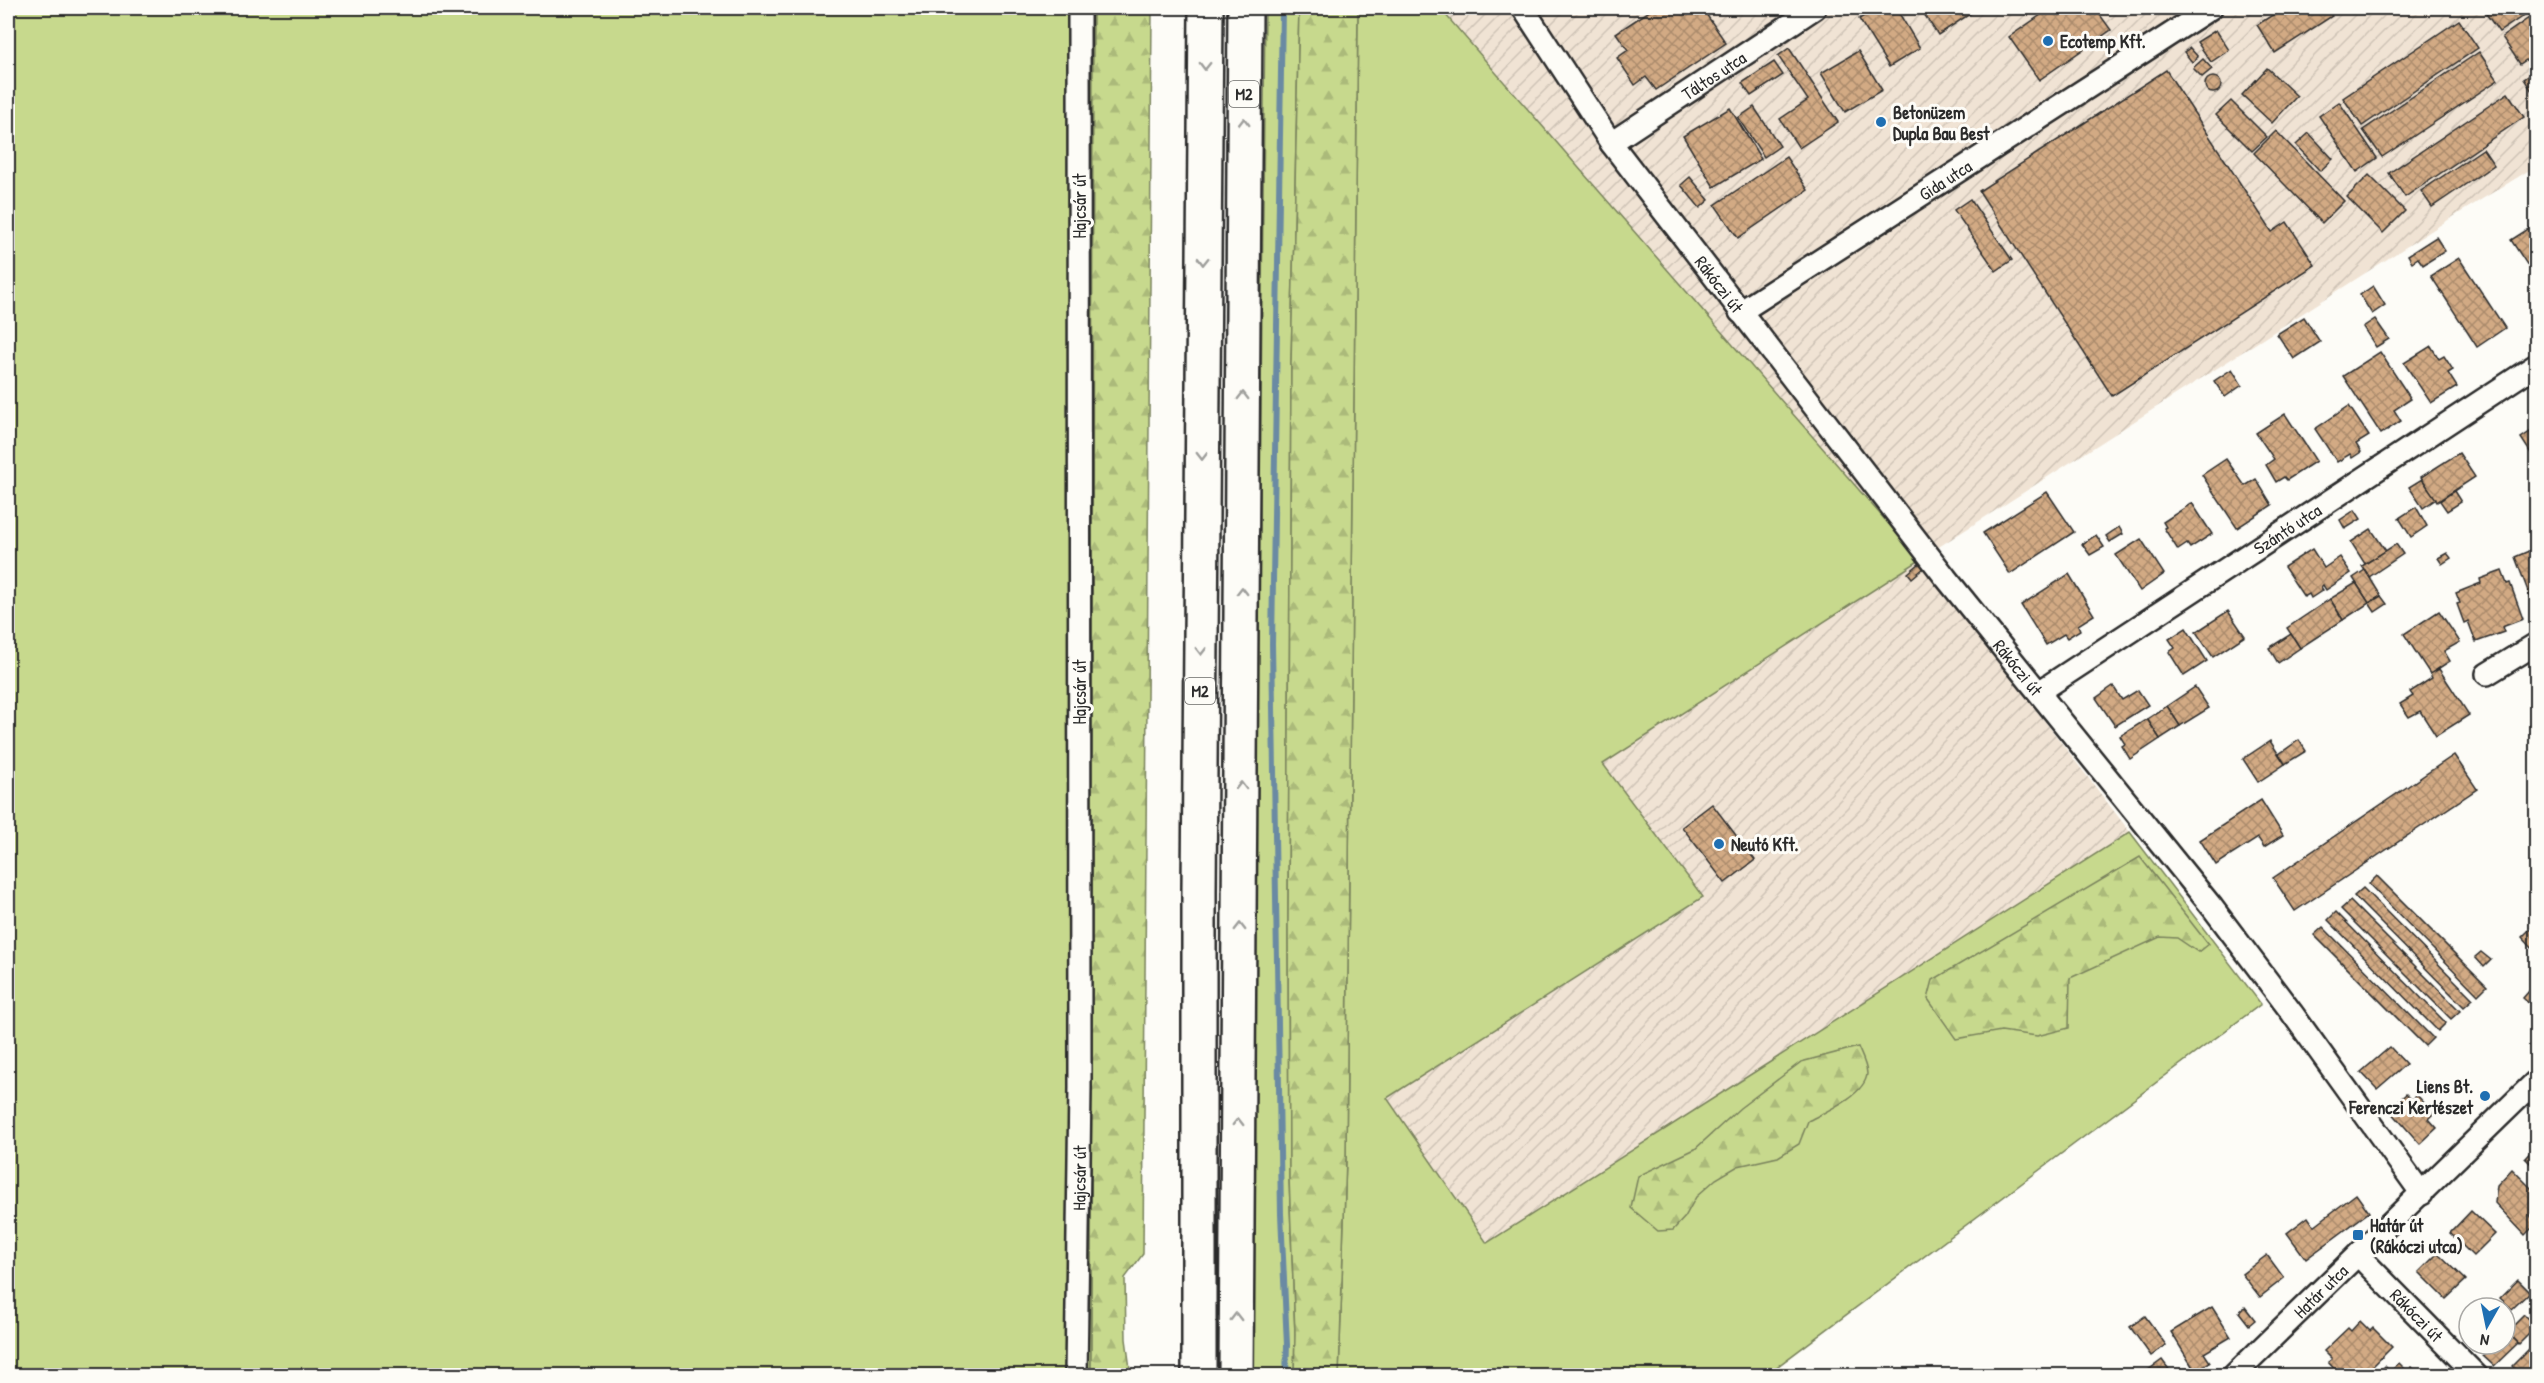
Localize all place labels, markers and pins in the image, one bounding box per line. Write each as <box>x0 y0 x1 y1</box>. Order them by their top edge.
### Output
place label: Ecotemp Kft. <box>2060 29 2146 55</box>
marker: Ecotemp Kft. <box>2041 34 2055 48</box>
place label: Betonüzem Dupla Bau Best <box>1893 100 1990 147</box>
marker: Betonüzem Dupla Bau Best <box>1874 115 1888 129</box>
place label: Neutó Kft. <box>1731 832 1799 857</box>
marker: Neutó Kft. <box>1712 837 1726 851</box>
place label: Liens Bt. Ferenczi Kertészet <box>2348 1074 2474 1120</box>
marker: Liens Bt. Ferenczi Kertészet <box>2478 1089 2492 1103</box>
place label: Határ út (Rákóczi utca) <box>2370 1213 2463 1259</box>
marker: Határ út (Rákóczi utca) <box>2351 1228 2365 1242</box>

